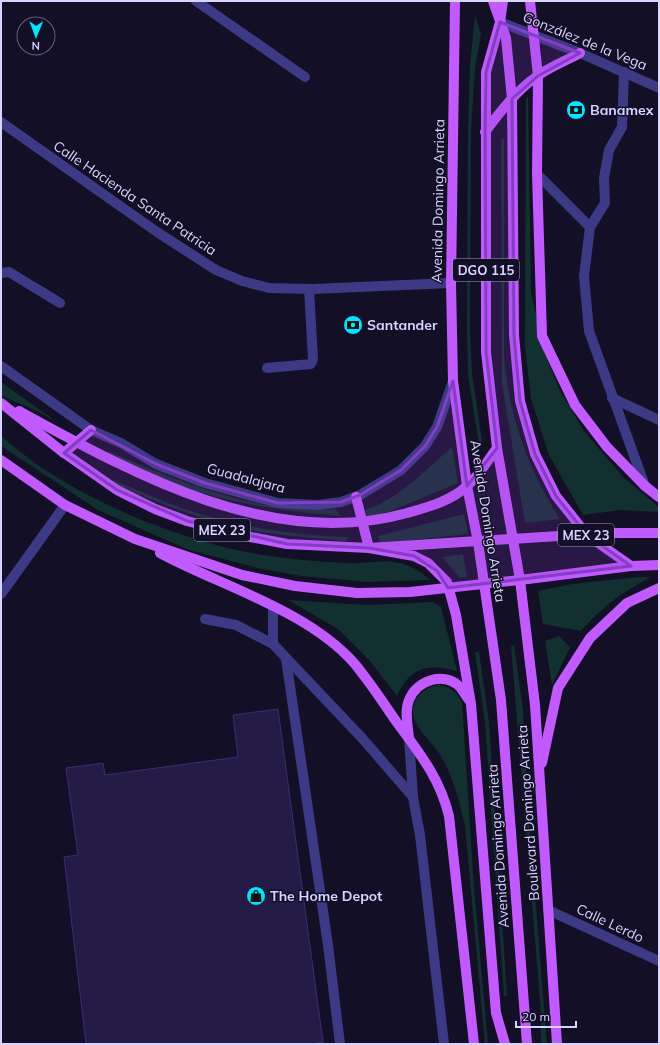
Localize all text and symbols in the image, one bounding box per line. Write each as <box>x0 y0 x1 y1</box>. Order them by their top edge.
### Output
street label: González de la Vega <box>520 8 650 74</box>
north arrow <box>16 16 56 56</box>
text: N <box>32 39 40 53</box>
bank icon: Banamex <box>565 99 587 121</box>
place label: Banamex <box>590 101 654 119</box>
street label: Avenida Domingo Arrieta <box>428 119 448 283</box>
street label: Calle Hacienda Santa Patricia <box>50 137 220 259</box>
road number: DGO 115 <box>453 259 519 281</box>
bank icon: Santander <box>342 314 364 336</box>
place label: Santander <box>367 316 438 334</box>
street label: Avenida Domingo Arrieta <box>466 439 510 603</box>
street label: Guadalajara <box>205 459 287 497</box>
road number: MEX 23 <box>194 519 250 541</box>
road number: MEX 23 <box>558 524 614 546</box>
street label: Boulevard Domingo Arrieta <box>513 724 543 902</box>
street label: Avenida Domingo Arrieta <box>483 764 513 928</box>
shop icon: The Home Depot <box>245 885 267 907</box>
place label: The Home Depot <box>270 887 383 905</box>
street label: Calle Lerdo <box>573 900 647 946</box>
scale bar <box>516 1003 576 1029</box>
text: 20 m <box>522 1009 550 1024</box>

